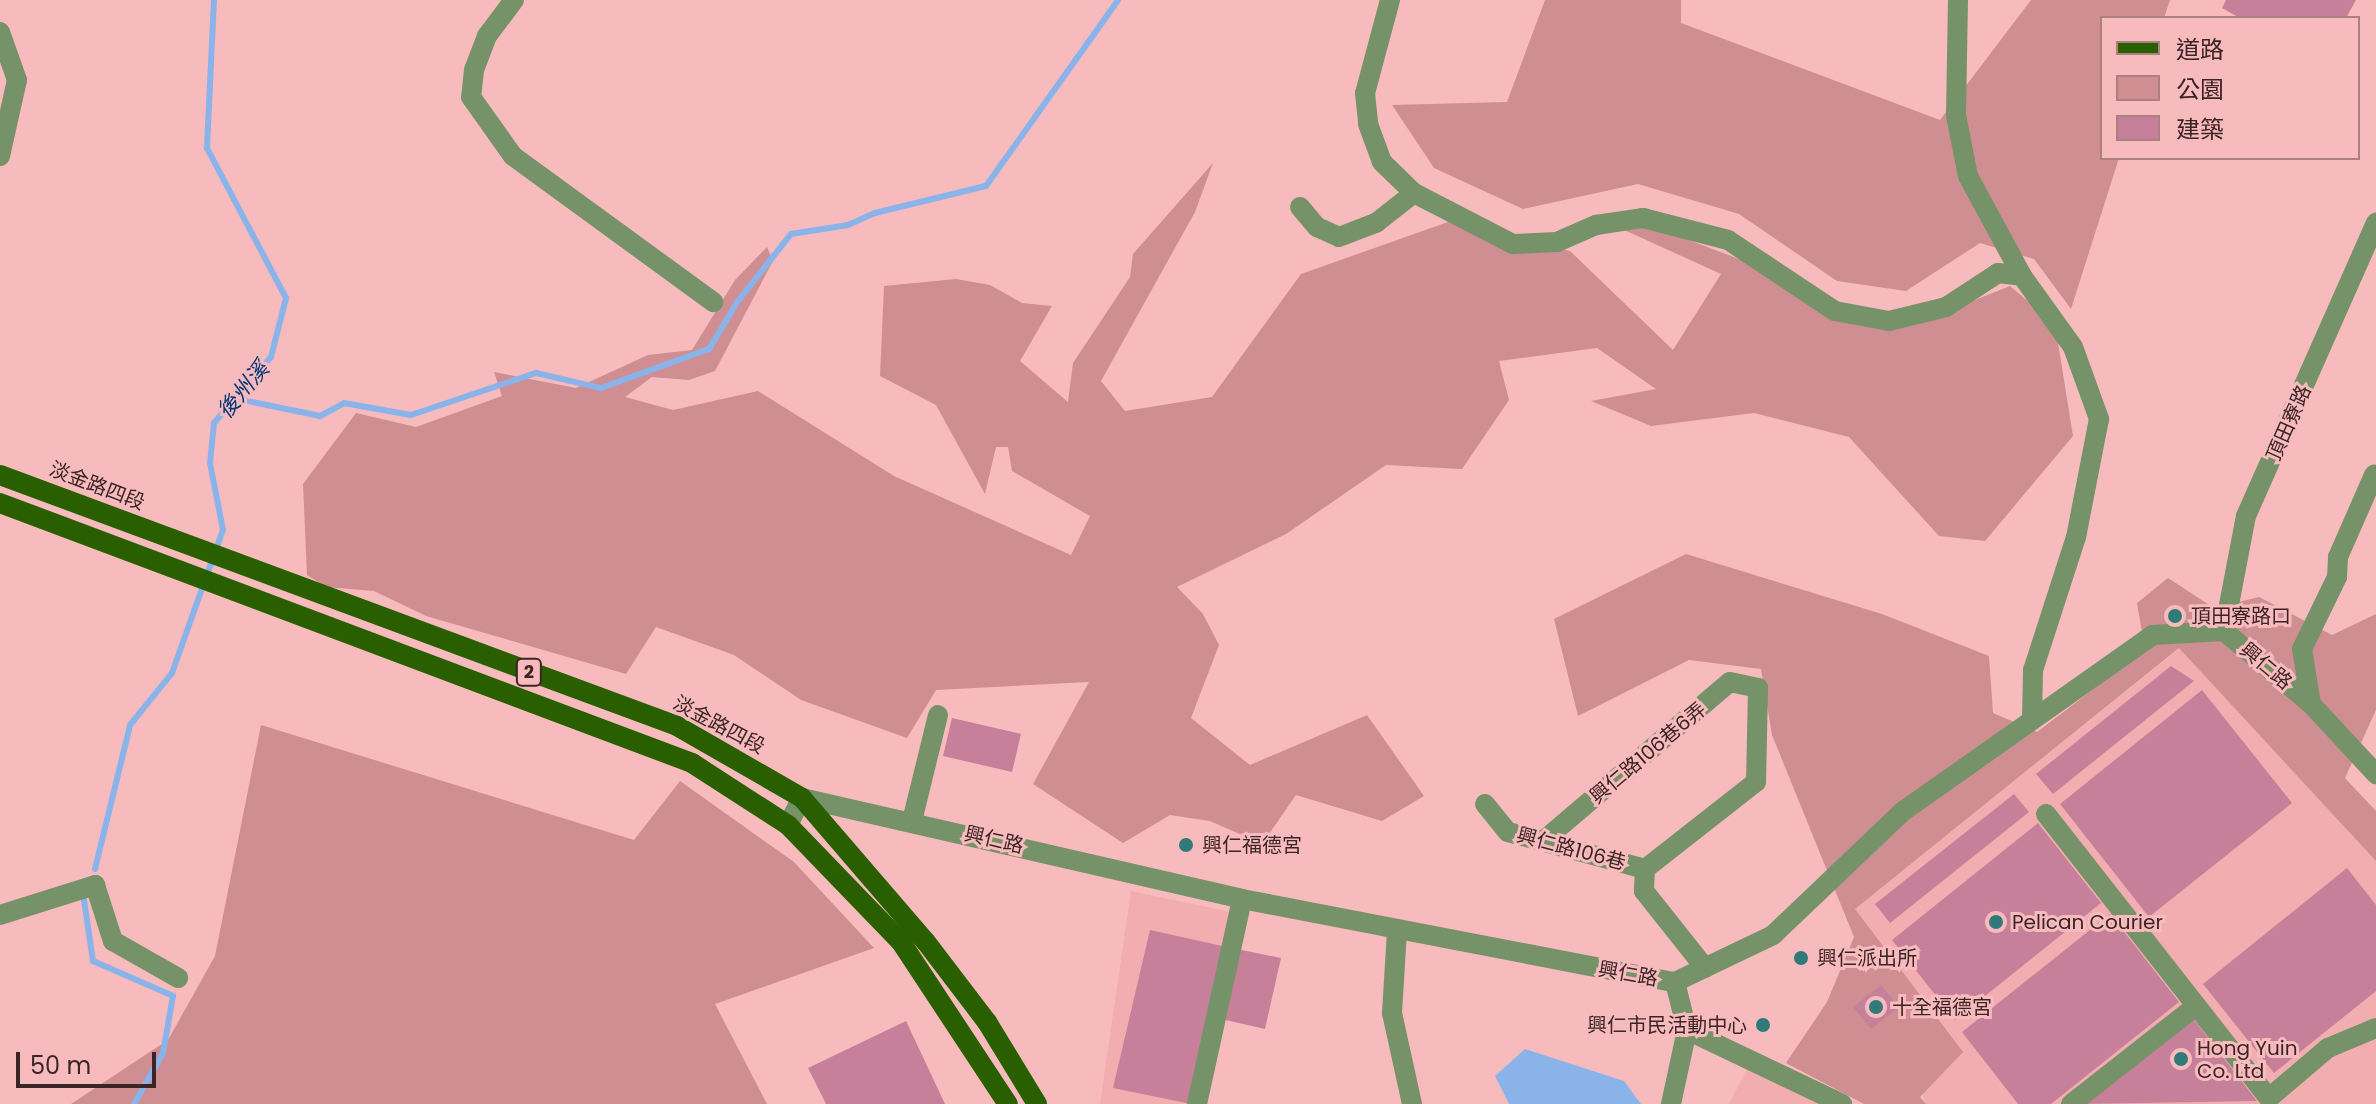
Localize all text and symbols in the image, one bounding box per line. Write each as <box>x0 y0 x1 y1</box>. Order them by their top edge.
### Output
legend <box>2100 16 2360 160</box>
text: 道路 <box>2176 33 2224 66</box>
text: 公園 <box>2176 73 2224 106</box>
text: 建築 <box>2176 113 2224 146</box>
water label: 後州溪 <box>212 356 274 424</box>
street label: 頂田寮路 <box>2262 382 2316 464</box>
street label: 淡金路四段 <box>46 457 148 515</box>
place label: 頂田寮路口 <box>2191 604 2291 628</box>
marker: 頂田寮路口 <box>2166 607 2184 625</box>
street label: 興仁路 <box>2235 638 2297 694</box>
road number: 2 <box>515 658 543 686</box>
street label: 淡金路四段 <box>669 691 769 759</box>
street label: 興仁路106巷6弄 <box>1585 697 1711 809</box>
street label: 興仁路 <box>962 822 1026 858</box>
street label: 興仁路106巷 <box>1514 823 1628 875</box>
place label: 興仁福德宮 <box>1202 833 1302 857</box>
marker: 興仁福德宮 <box>1177 836 1195 854</box>
place label: Pelican Courier <box>2012 910 2163 934</box>
marker: Pelican Courier <box>1987 913 2005 931</box>
place label: 興仁派出所 <box>1817 946 1917 970</box>
marker: 興仁派出所 <box>1792 949 1810 967</box>
street label: 興仁路 <box>1596 957 1660 991</box>
place label: 十全福德宮 <box>1892 995 1992 1019</box>
marker: 十全福德宮 <box>1867 998 1885 1016</box>
place label: 興仁市民活動中心 <box>1587 1013 1747 1037</box>
marker: 興仁市民活動中心 <box>1754 1016 1772 1034</box>
scale bar <box>20 1036 160 1086</box>
place label: Hong Yuin Co. Ltd <box>2197 1036 2297 1083</box>
text: 50 m <box>30 1049 91 1082</box>
marker: Hong Yuin Co. Ltd <box>2172 1050 2190 1068</box>

